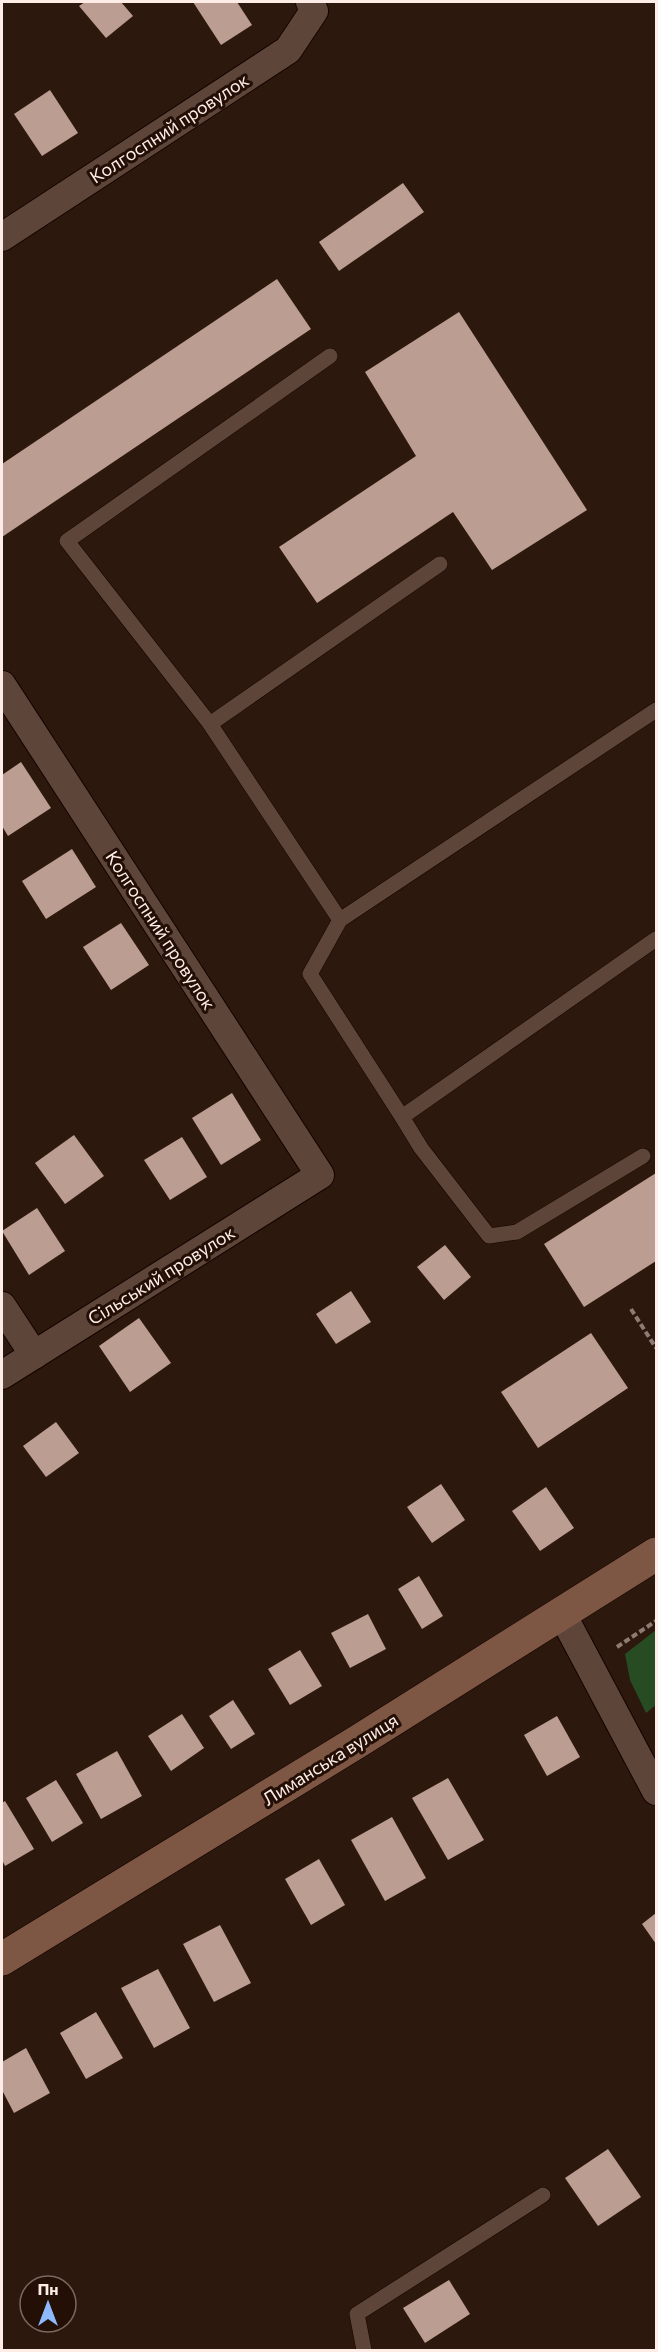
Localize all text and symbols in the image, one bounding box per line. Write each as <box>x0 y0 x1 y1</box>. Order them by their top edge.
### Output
street label: Колгоспний провулок <box>85 68 253 188</box>
street label: Колгоспний провулок <box>101 846 221 1014</box>
street label: Сільський провулок <box>84 1221 239 1329</box>
street label: Лиманська вулиця <box>258 1708 402 1810</box>
north arrow <box>18 2274 78 2334</box>
text: Пн <box>37 2279 59 2298</box>

